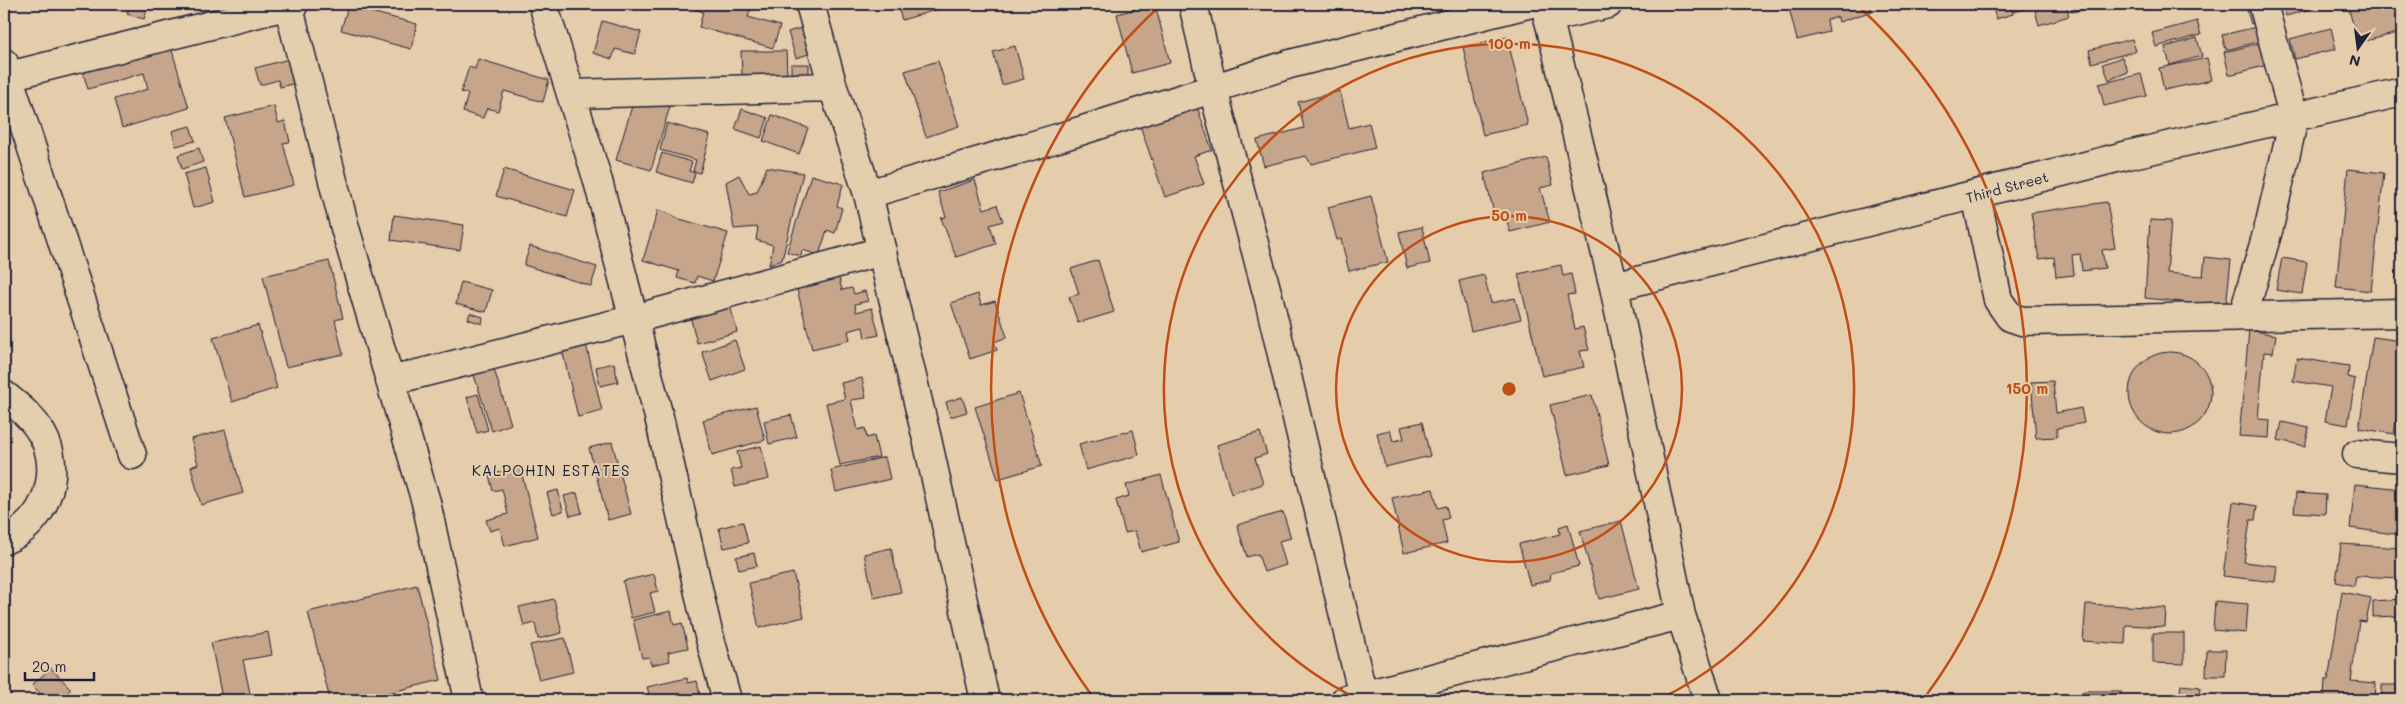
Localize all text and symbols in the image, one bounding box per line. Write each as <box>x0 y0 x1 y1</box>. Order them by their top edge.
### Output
north arrow <box>2334 22 2384 72</box>
text: 100 m <box>1487 33 1531 53</box>
text: N <box>2347 51 2362 72</box>
street label: Third Street <box>1964 167 2050 207</box>
text: 50 m <box>1491 205 1527 225</box>
text: 150 m <box>2006 378 2048 398</box>
centre of rings <box>1500 380 1518 398</box>
district label: KALPOHIN ESTATES <box>472 460 630 480</box>
scale bar <box>25 649 94 681</box>
text: 20 m <box>32 656 66 676</box>

